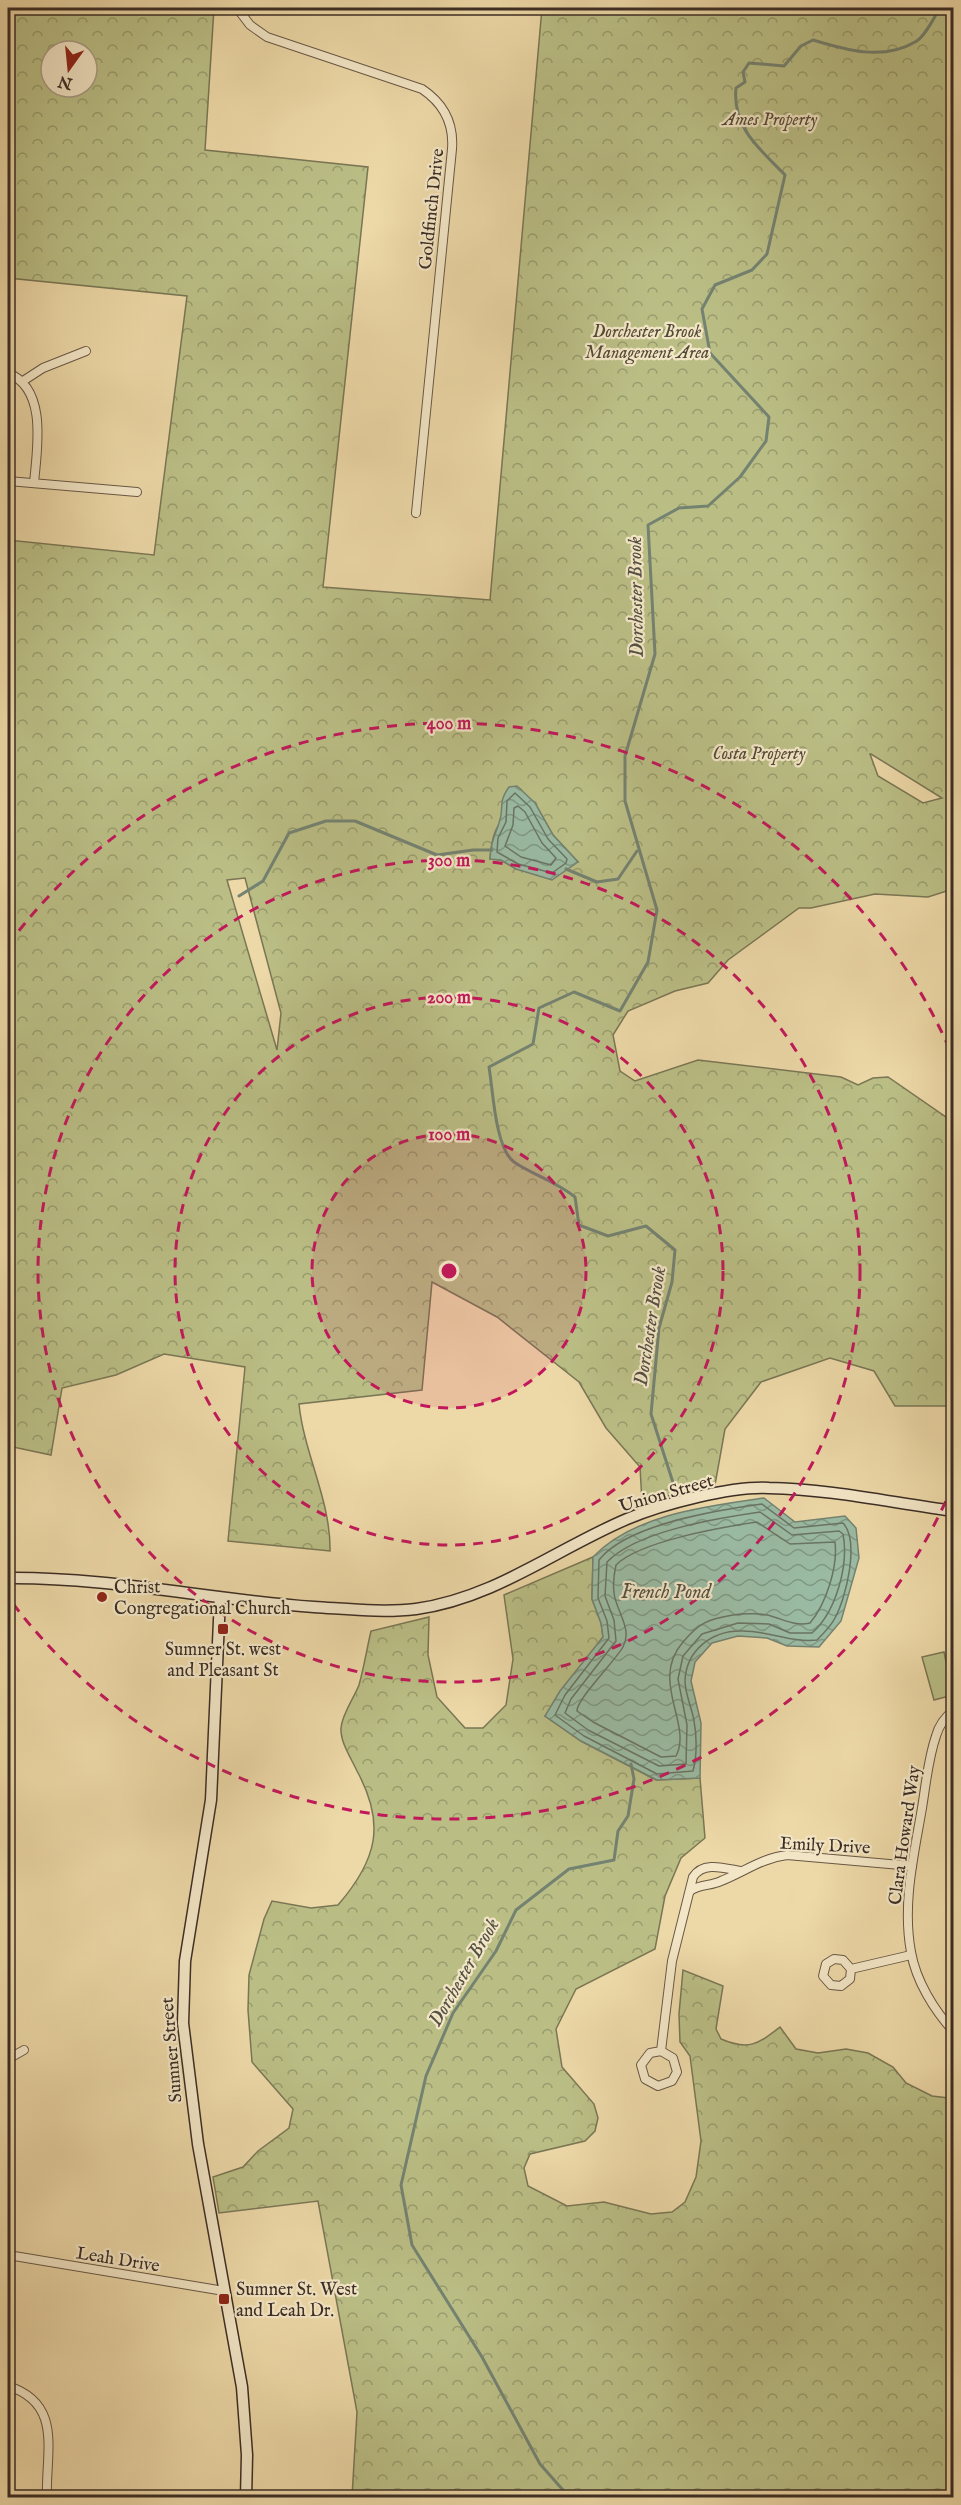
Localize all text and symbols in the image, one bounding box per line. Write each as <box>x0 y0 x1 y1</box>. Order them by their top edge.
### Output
north arrow <box>39 39 99 99</box>
text: N <box>56 70 76 93</box>
park label: Ames Property <box>721 109 818 132</box>
street label: Goldfinch Drive <box>415 147 450 271</box>
park label: Dorchester Brook Management Area <box>585 321 709 365</box>
water label: Dorchester Brook <box>623 536 650 658</box>
text: 400 m <box>427 713 471 736</box>
park label: Costa Property <box>712 743 806 766</box>
text: 300 m <box>428 850 470 873</box>
text: 200 m <box>427 987 471 1010</box>
text: 100 m <box>428 1124 470 1147</box>
centre of rings <box>439 1261 459 1281</box>
water label: Dorchester Brook <box>629 1265 672 1388</box>
street label: Union Street <box>617 1470 716 1519</box>
place label: Christ Congregational Church <box>114 1577 291 1621</box>
water label: French Pond <box>621 1580 713 1605</box>
marker: Christ Congregational Church <box>95 1590 109 1604</box>
marker: Sumner St. west and Pleasant St <box>216 1622 230 1636</box>
place label: Sumner St. west and Pleasant St <box>165 1639 281 1683</box>
street label: Clara Howard Way <box>884 1764 927 1907</box>
street label: Emily Drive <box>779 1833 871 1860</box>
water label: Dorchester Brook <box>423 1914 505 2031</box>
street label: Sumner Street <box>156 1996 189 2103</box>
street label: Leah Drive <box>74 2243 161 2278</box>
place label: Sumner St. West and Leah Dr. <box>236 2279 357 2323</box>
marker: Sumner St. West and Leah Dr. <box>217 2292 231 2306</box>

